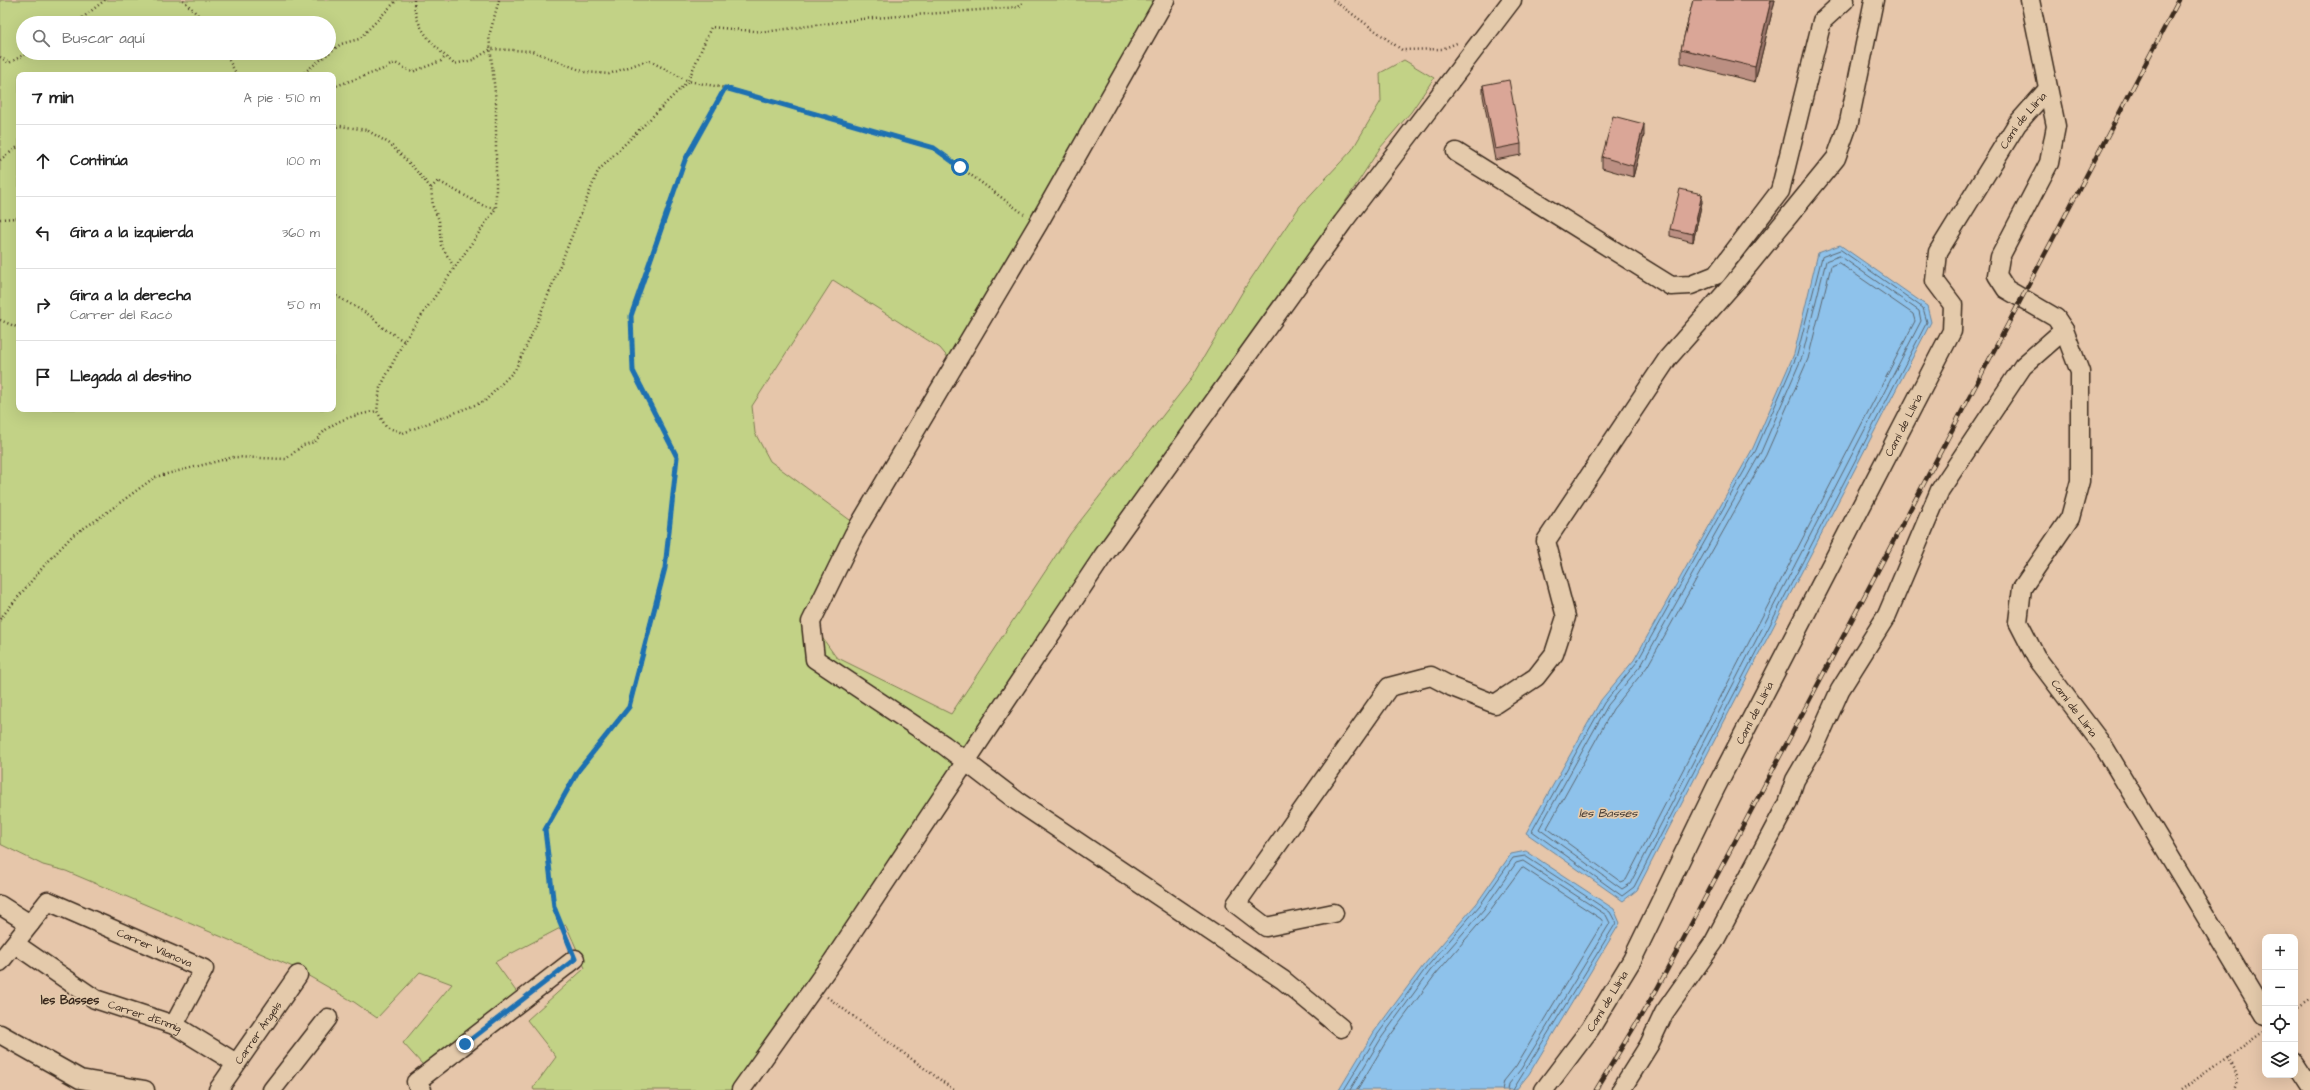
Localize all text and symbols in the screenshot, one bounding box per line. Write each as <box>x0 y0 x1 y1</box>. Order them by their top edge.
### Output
search box <box>16 16 336 60</box>
icon: search <box>30 27 52 49</box>
text: Buscar aquí <box>62 28 144 49</box>
text: 7 min <box>32 86 74 110</box>
text: A pie · 510 m <box>244 89 320 107</box>
street label: Camí de Llíria <box>1996 89 2050 152</box>
icon: ahead <box>32 150 54 172</box>
text: Continúa <box>70 150 128 171</box>
text: 100 m <box>287 152 320 170</box>
route start <box>951 158 969 176</box>
icon: left <box>32 222 54 244</box>
text: Gira a la izquierda <box>70 222 193 243</box>
text: 360 m <box>282 224 320 242</box>
text: Gira a la derecha <box>70 285 191 306</box>
icon: right <box>32 294 54 316</box>
text: 50 m <box>287 296 320 314</box>
text: Carrer del Racó <box>70 306 172 324</box>
icon: arrive <box>32 366 54 388</box>
text: Llegada al destino <box>70 366 191 387</box>
street label: Camí de Llíria <box>1881 391 1926 459</box>
street label: Camí de Llíria <box>2047 676 2101 740</box>
street label: Camí de Llíria <box>1732 679 1777 747</box>
water label: les Basses <box>1579 805 1638 822</box>
street label: Carrer Vilanova <box>114 925 195 971</box>
map controls <box>2262 934 2298 1078</box>
button: + <box>2262 934 2298 970</box>
street label: Camí de Llíria <box>1583 968 1632 1035</box>
button: − <box>2262 970 2298 1006</box>
district label: les Basses <box>41 992 99 1009</box>
street label: Carrer d'Enmig <box>106 997 185 1037</box>
street label: Carrer Àngels <box>231 998 286 1067</box>
button: locate <box>2262 1006 2298 1042</box>
route end <box>456 1035 474 1053</box>
button: layers <box>2262 1042 2298 1078</box>

